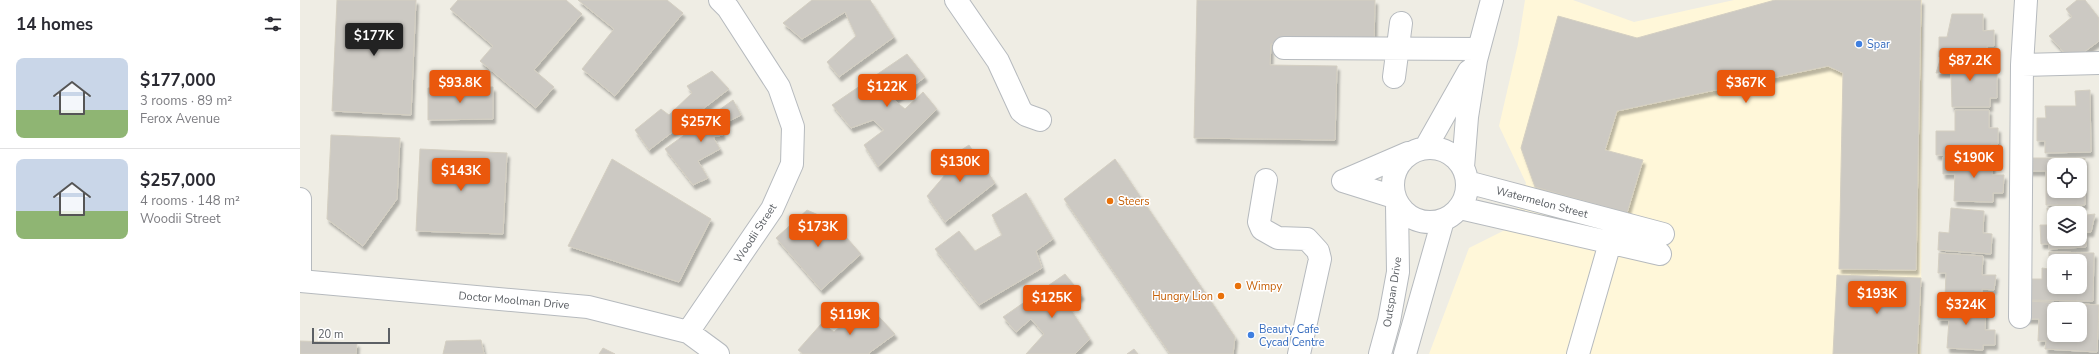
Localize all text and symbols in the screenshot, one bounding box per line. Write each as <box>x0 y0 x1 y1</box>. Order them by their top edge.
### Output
text: 14 homes <box>16 13 93 36</box>
icon: filters <box>262 13 284 35</box>
pin: $177K <box>346 23 402 57</box>
text: $177K <box>354 27 394 45</box>
place label: Spar <box>1867 37 1890 52</box>
marker: Spar <box>1854 39 1864 49</box>
pin: $87.2K <box>1937 48 2003 82</box>
text: $87.2K <box>1948 52 1992 70</box>
text: $177,000 <box>140 69 216 92</box>
pin: $93.8K <box>427 70 493 104</box>
pin: $367K <box>1718 70 1774 104</box>
icon: home <box>48 74 96 122</box>
text: $93.8K <box>438 74 482 92</box>
pin: $122K <box>859 74 915 108</box>
text: $367K <box>1726 74 1766 92</box>
text: $122K <box>867 78 907 96</box>
text: 3 rooms · 89 m² <box>140 92 232 110</box>
pin: $257K <box>673 109 729 143</box>
text: Ferox Avenue <box>140 110 220 128</box>
text: $257K <box>681 113 721 131</box>
pin: $190K <box>1946 145 2002 179</box>
pin: $130K <box>932 149 988 183</box>
text: $190K <box>1954 149 1994 167</box>
text: $130K <box>940 153 980 171</box>
pin: $143K <box>433 158 489 192</box>
map controls <box>2047 158 2087 342</box>
button: locate <box>2047 158 2087 198</box>
text: $143K <box>441 162 481 180</box>
text: $257,000 <box>140 169 216 192</box>
icon: home <box>48 175 96 223</box>
street label: Watermelon Street <box>1494 183 1590 222</box>
text: 4 rooms · 148 m² <box>140 192 240 210</box>
place label: Steers <box>1118 194 1149 209</box>
marker: Steers <box>1105 196 1115 206</box>
street label: Woodii Street <box>731 201 780 266</box>
button: layers <box>2047 206 2087 246</box>
text: Woodii Street <box>140 210 220 228</box>
pin: $173K <box>790 214 846 248</box>
text: $173K <box>798 218 838 236</box>
button: + <box>2047 254 2087 294</box>
street label: Outspan Drive <box>1380 256 1405 328</box>
place label: Wimpy <box>1246 279 1282 294</box>
marker: Wimpy <box>1233 281 1243 291</box>
pin: $193K <box>1849 281 1905 315</box>
pin: $125K <box>1024 285 1080 319</box>
text: $193K <box>1857 285 1897 303</box>
street label: Doctor Moolman Drive <box>458 288 570 313</box>
text: $125K <box>1032 289 1072 307</box>
place label: Hungry Lion <box>1152 289 1213 304</box>
marker: Hungry Lion <box>1216 291 1226 301</box>
pin: $324K <box>1938 292 1994 326</box>
text: $324K <box>1946 296 1986 314</box>
pin: $119K <box>822 302 878 336</box>
button: − <box>2047 302 2087 342</box>
text: $119K <box>830 306 870 324</box>
place label: Beauty Cafe Cycad Centre <box>1259 322 1325 350</box>
scale bar <box>312 326 390 345</box>
text: 20 m <box>318 327 343 342</box>
marker: Beauty Cafe Cycad Centre <box>1246 330 1256 340</box>

